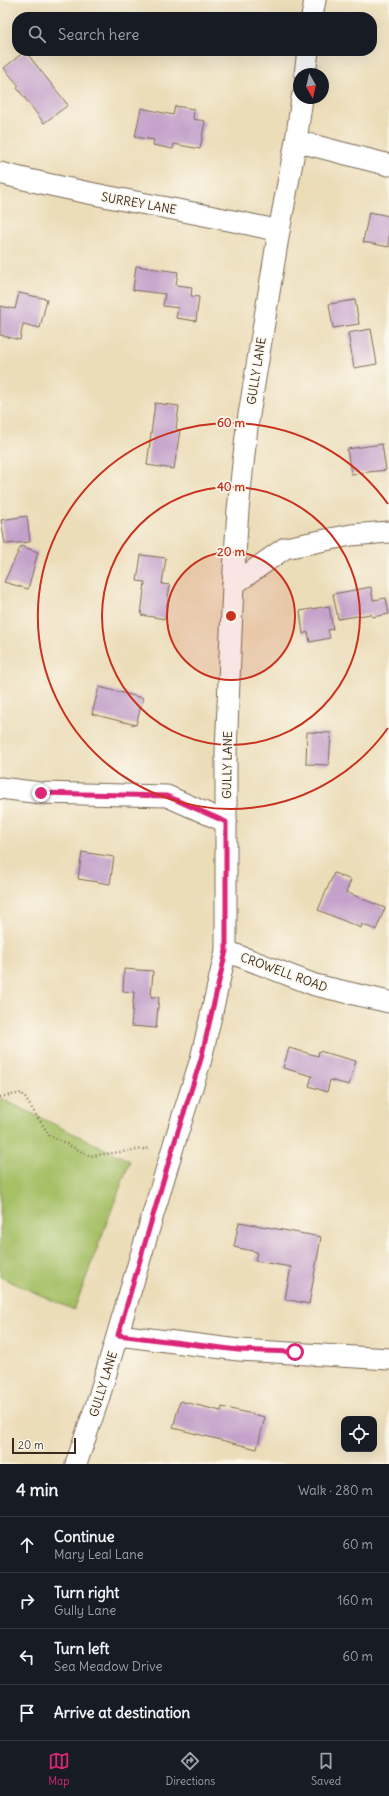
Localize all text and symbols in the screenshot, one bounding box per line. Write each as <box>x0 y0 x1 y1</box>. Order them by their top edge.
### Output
search box <box>12 12 377 56</box>
icon: search <box>26 23 48 45</box>
text: Search here <box>58 25 139 44</box>
north arrow <box>293 68 329 104</box>
street label: SURREY LANE <box>100 189 178 217</box>
street label: GULLY LANE <box>243 336 269 406</box>
text: 60 m <box>217 415 246 430</box>
text: 40 m <box>217 479 246 494</box>
text: 20 m <box>217 544 245 559</box>
centre of rings <box>224 609 238 623</box>
street label: GULLY LANE <box>219 731 235 799</box>
route end <box>32 784 50 802</box>
street label: CROWELL ROAD <box>238 949 330 995</box>
route start <box>286 1343 304 1361</box>
street label: GULLY LANE <box>86 1349 120 1419</box>
map controls <box>341 1416 377 1452</box>
button: locate <box>341 1416 377 1452</box>
scale bar <box>12 1436 76 1455</box>
text: 20 m <box>18 1438 44 1452</box>
text: 4 min <box>16 1479 58 1501</box>
text: Walk · 280 m <box>298 1482 373 1499</box>
text: Continue <box>54 1527 115 1546</box>
icon: ahead <box>16 1534 38 1556</box>
text: 60 m <box>342 1536 373 1553</box>
text: Mary Leal Lane <box>54 1546 144 1563</box>
text: Turn right <box>54 1583 119 1602</box>
icon: right <box>16 1590 38 1612</box>
text: 160 m <box>337 1592 373 1609</box>
text: Gully Lane <box>54 1602 116 1619</box>
text: Turn left <box>54 1639 109 1658</box>
icon: left <box>16 1646 38 1668</box>
text: 60 m <box>342 1648 373 1665</box>
text: Sea Meadow Drive <box>54 1658 163 1675</box>
icon: arrive <box>16 1702 38 1724</box>
text: Arrive at destination <box>54 1703 190 1722</box>
tab: Map <box>48 1750 70 1788</box>
tab: Directions <box>166 1750 215 1788</box>
tab: Saved <box>311 1750 341 1788</box>

